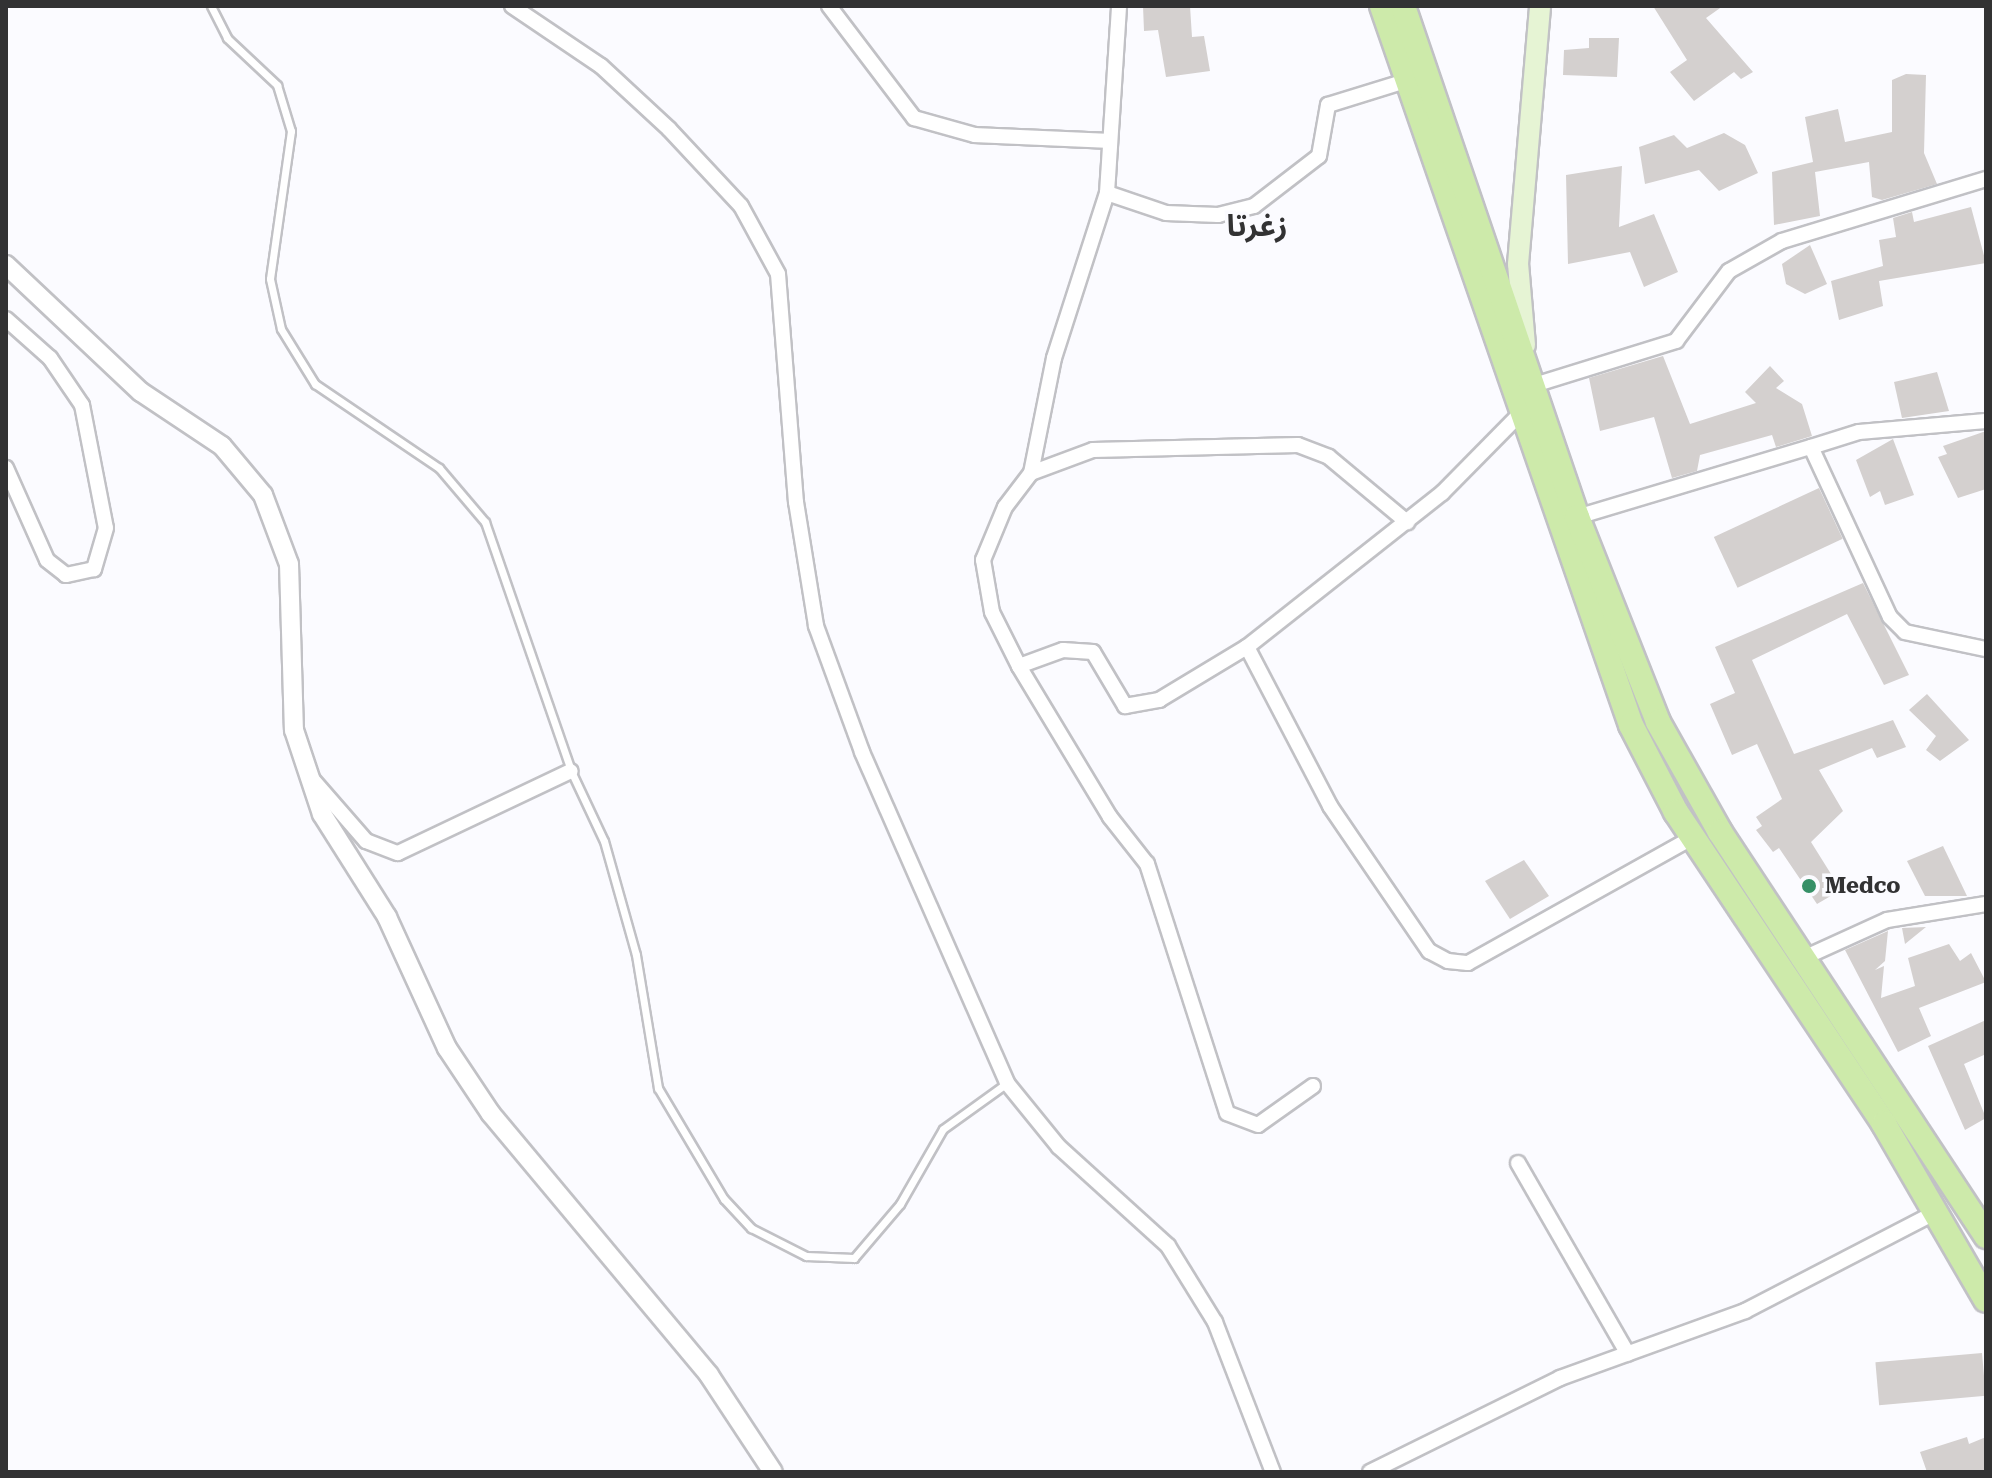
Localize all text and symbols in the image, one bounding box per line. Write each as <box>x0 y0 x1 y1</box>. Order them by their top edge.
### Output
district label: زغرتا <box>1226 208 1288 244</box>
place label: Medco <box>1825 873 1900 899</box>
marker: Medco <box>1800 877 1818 895</box>

